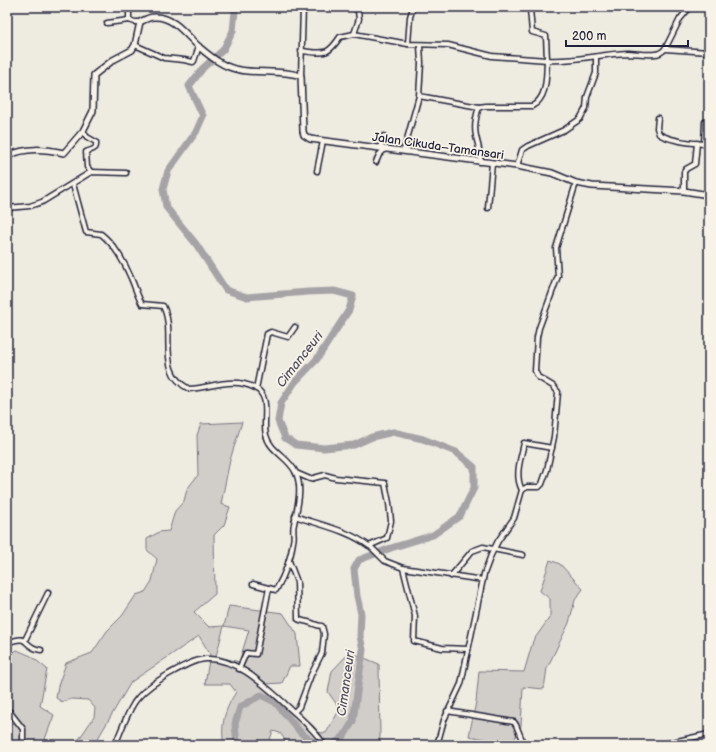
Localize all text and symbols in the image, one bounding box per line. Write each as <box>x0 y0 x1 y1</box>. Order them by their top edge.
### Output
scale bar <box>566 22 688 48</box>
text: 200 m <box>572 29 606 44</box>
street label: Jalan Cikuda–Tamansari <box>371 130 505 163</box>
water label: Cimanceuri <box>273 328 327 391</box>
water label: Cimanceuri <box>333 648 359 717</box>

